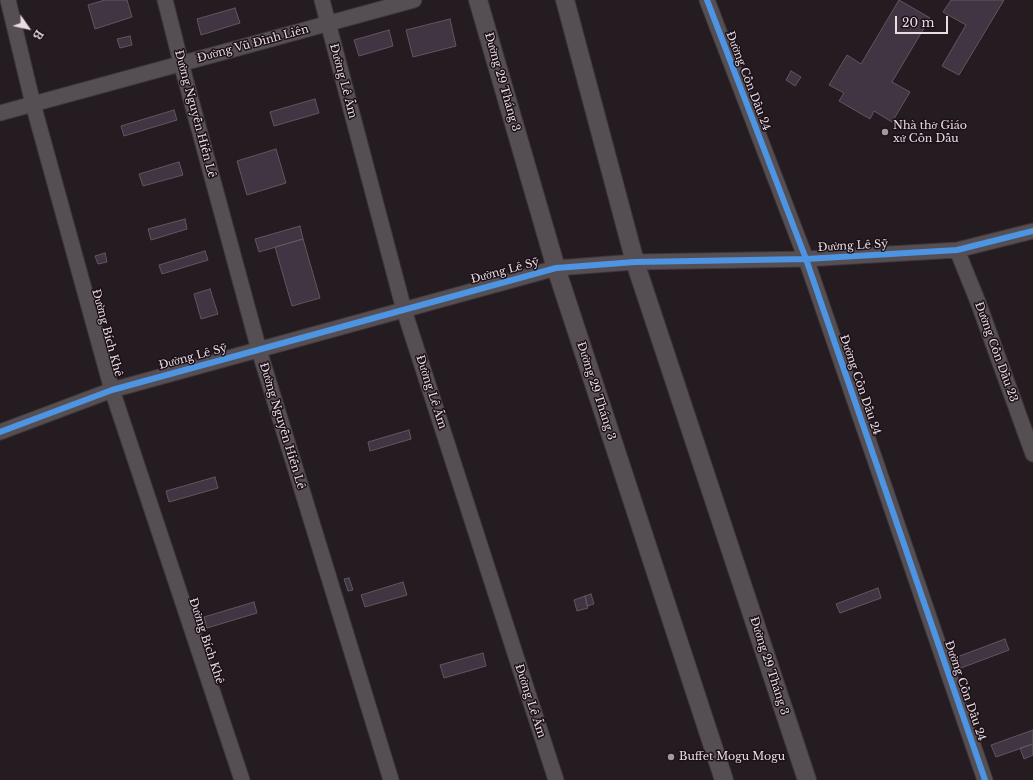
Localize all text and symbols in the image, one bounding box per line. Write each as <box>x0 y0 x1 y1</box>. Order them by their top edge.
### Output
north arrow <box>8 8 48 48</box>
scale bar <box>897 8 950 34</box>
text: 20 m <box>902 15 934 30</box>
street label: Đường Vũ Đình Liên <box>196 23 310 65</box>
text: B <box>30 27 46 42</box>
street label: Đường Cồn Dầu 24 <box>723 30 773 132</box>
street label: Đường 29 Tháng 3 <box>482 31 522 133</box>
street label: Đường Lê Ấm <box>327 42 359 120</box>
street label: Đường Nguyễn Hiến Lê <box>172 49 218 179</box>
place label: Nhà thờ Giáo xứ Cồn Dầu <box>893 119 967 145</box>
marker: Nhà thờ Giáo xứ Cồn Dầu <box>880 127 890 137</box>
street label: Đường Lê Sỹ <box>818 238 888 254</box>
street label: Đường Lê Sỹ <box>469 256 541 286</box>
street label: Đường Bích Khê <box>89 288 125 378</box>
street label: Đường Cồn Dầu 23 <box>972 300 1020 404</box>
street label: Đường Cồn Dầu 24 <box>837 333 883 437</box>
street label: Đường 29 Tháng 3 <box>574 340 618 442</box>
street label: Đường Lê Sỹ <box>157 342 229 372</box>
street label: Đường Lê Ấm <box>413 354 449 430</box>
street label: Đường Nguyễn Hiến Lê <box>256 361 308 491</box>
street label: Đường Bích Khê <box>186 596 226 686</box>
street label: Đường 29 Tháng 3 <box>747 615 791 717</box>
street label: Đường Cồn Dầu 24 <box>942 639 988 743</box>
street label: Đường Lê Ấm <box>512 663 548 739</box>
place label: Buffet Mogu Mogu <box>679 750 785 764</box>
marker: Buffet Mogu Mogu <box>666 752 676 762</box>

